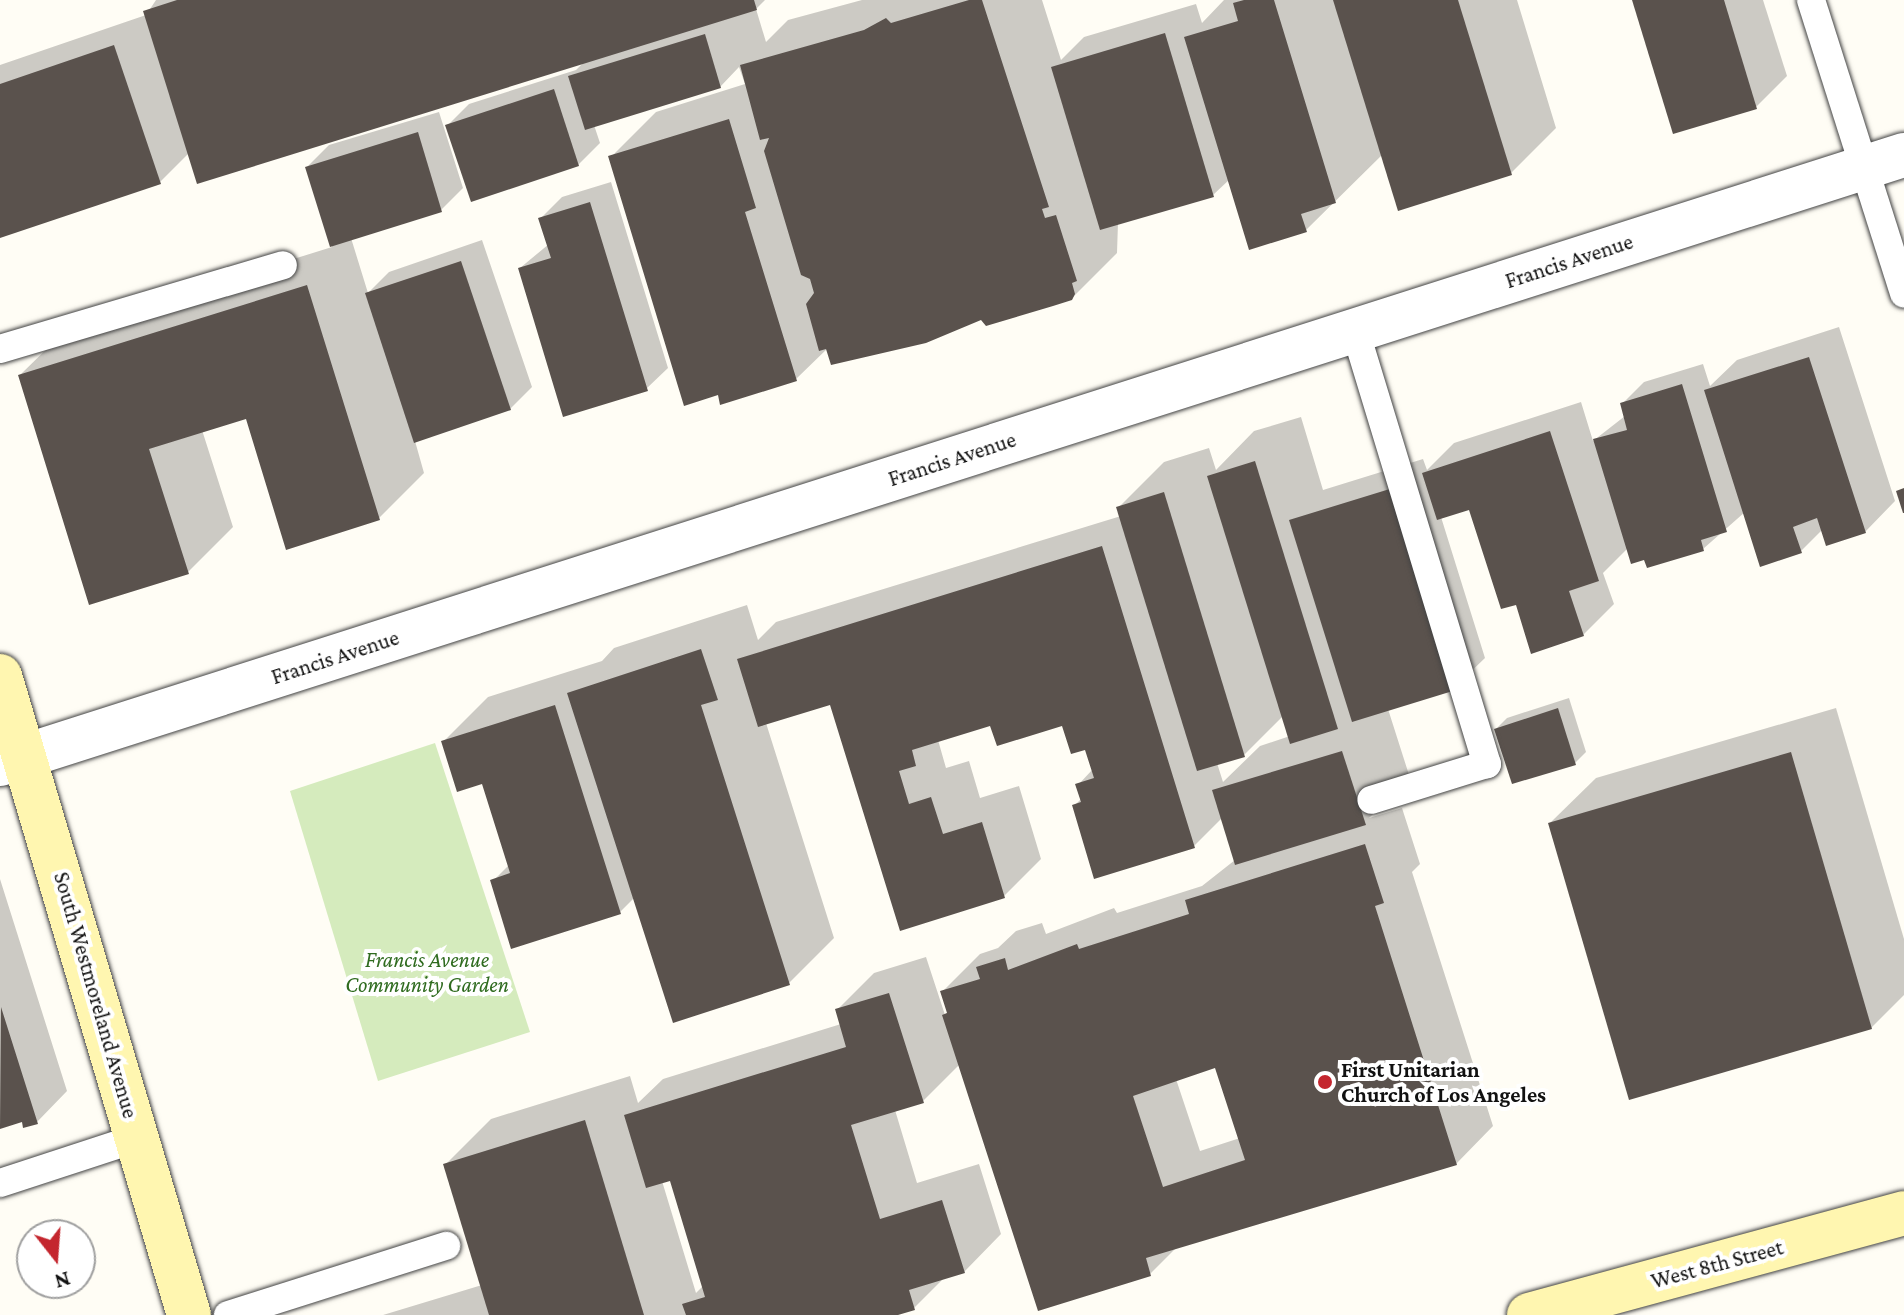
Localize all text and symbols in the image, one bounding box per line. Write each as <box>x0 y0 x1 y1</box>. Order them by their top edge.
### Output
street label: Francis Avenue <box>1502 228 1636 294</box>
street label: Francis Avenue <box>885 426 1019 492</box>
street label: Francis Avenue <box>268 624 402 690</box>
street label: South Westmoreland Avenue <box>48 869 144 1121</box>
park label: Francis Avenue Community Garden <box>345 946 509 998</box>
place label: First Unitarian Church of Los Angeles <box>1341 1056 1546 1108</box>
marker: First Unitarian Church of Los Angeles <box>1316 1073 1334 1091</box>
north arrow <box>16 1219 96 1299</box>
street label: West 8th Street <box>1648 1234 1786 1294</box>
text: N <box>52 1266 73 1295</box>

